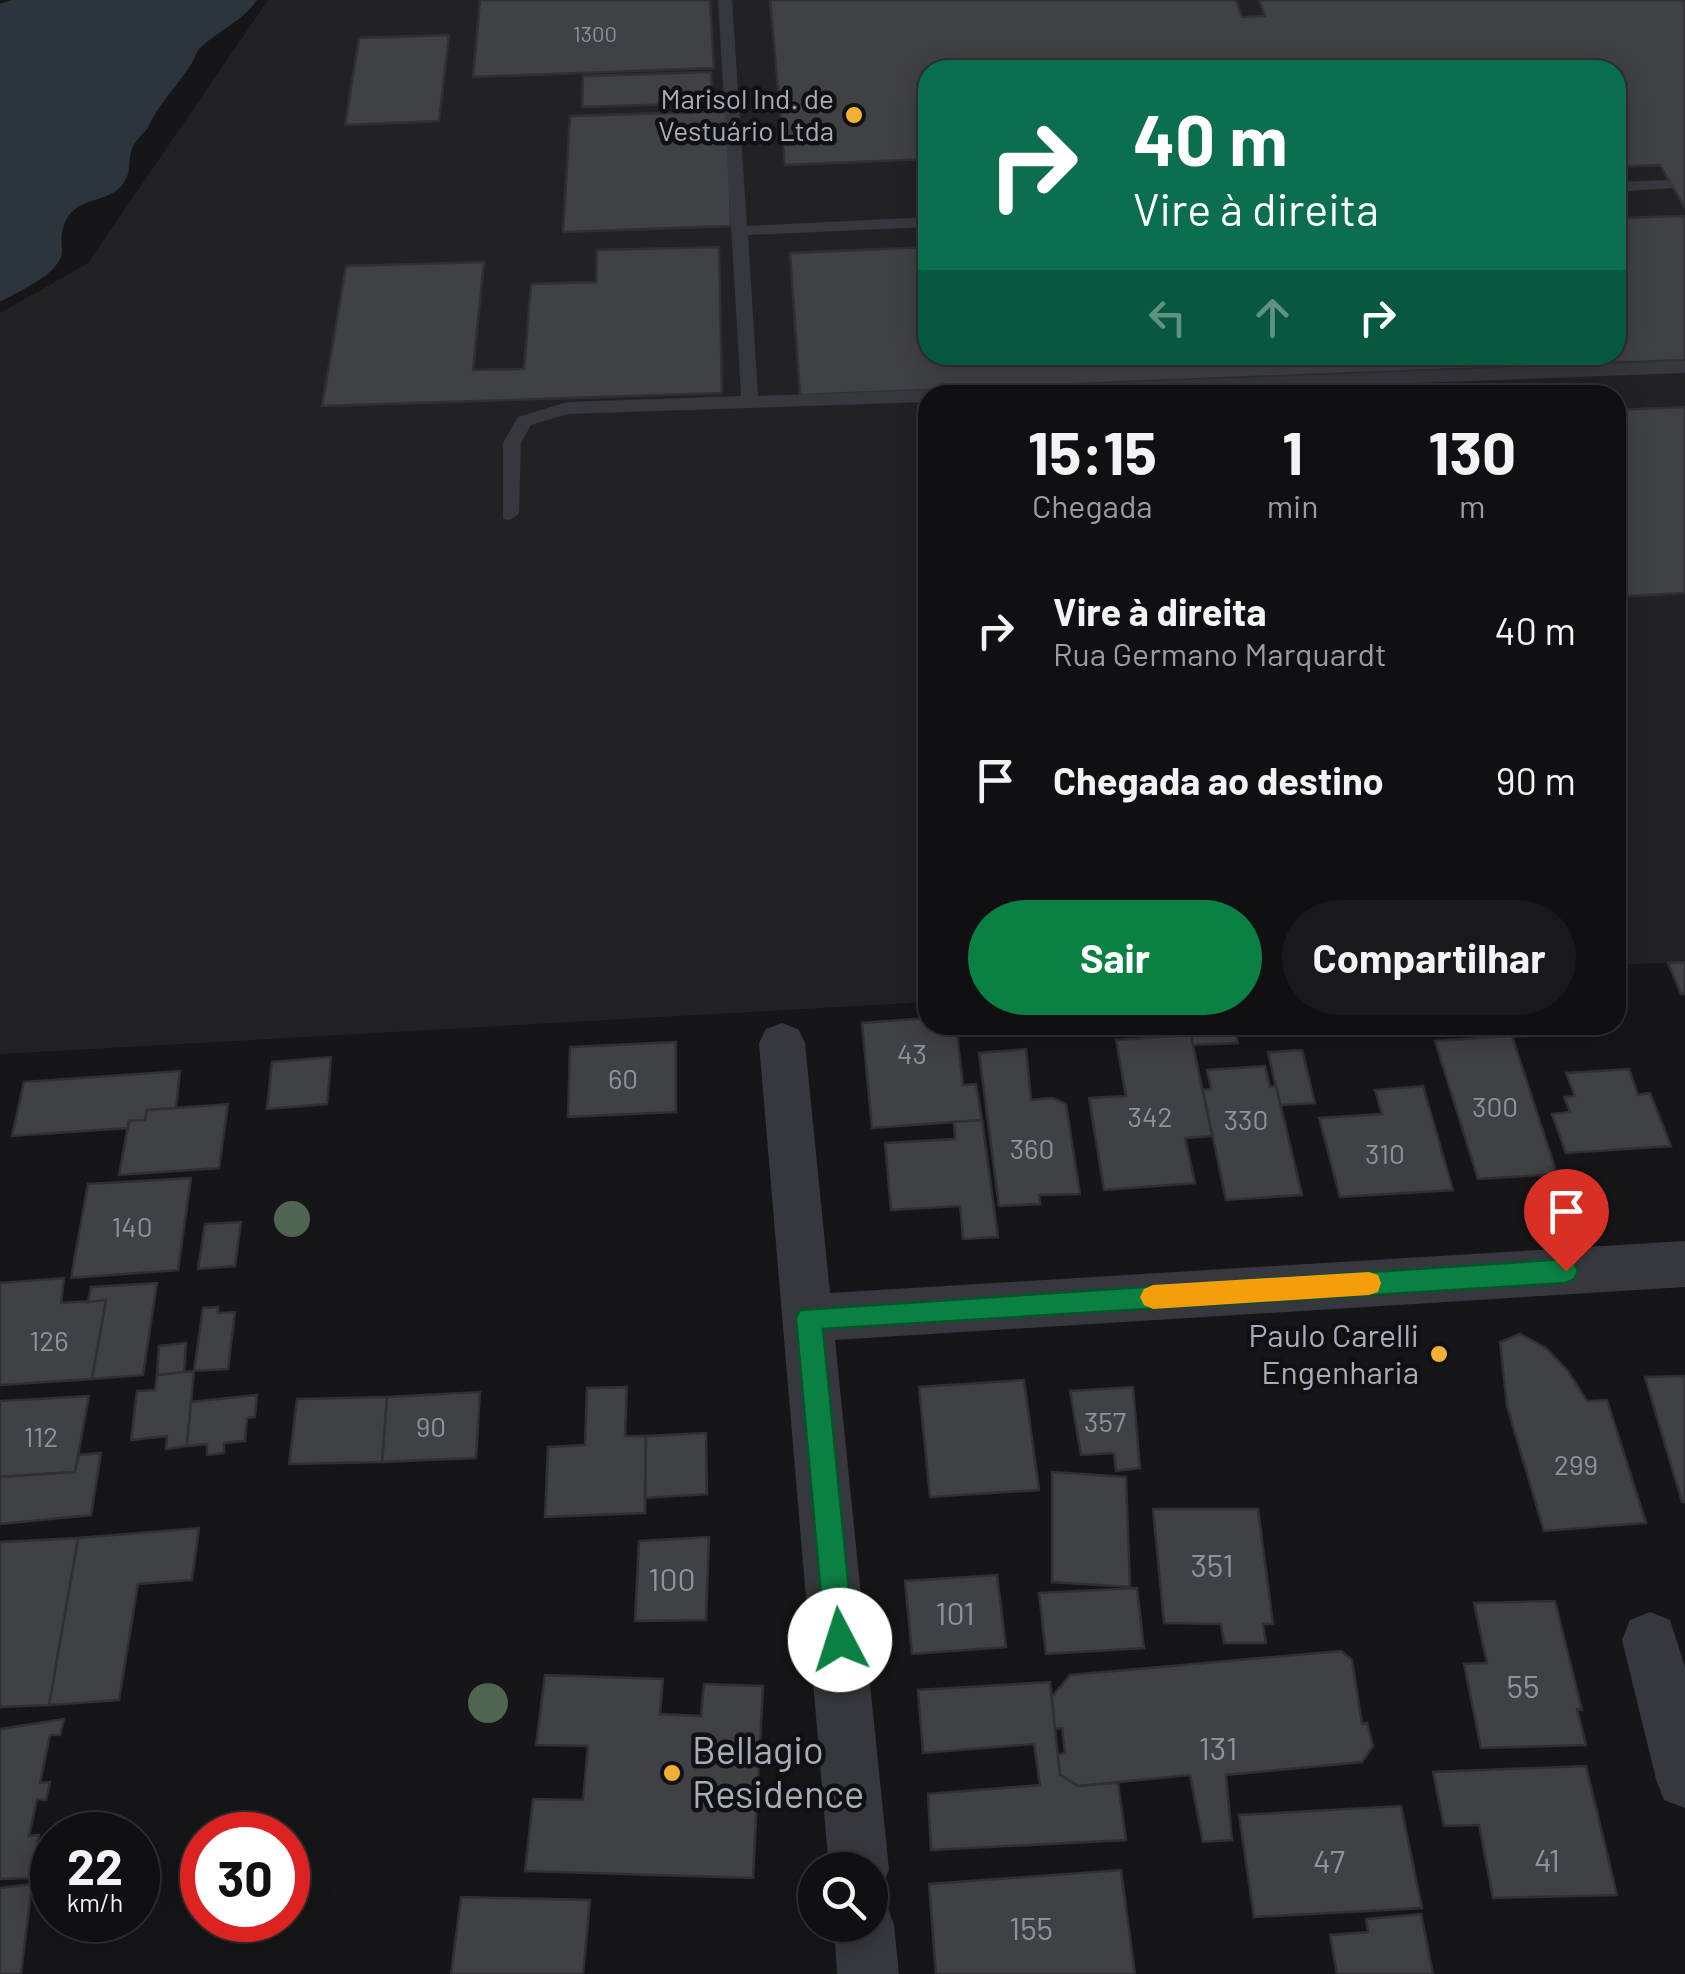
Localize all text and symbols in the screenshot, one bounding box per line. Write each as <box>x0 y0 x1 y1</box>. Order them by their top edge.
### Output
house number: 1300 <box>573 20 617 46</box>
place label: Marisol Ind. de Vestuário Ltda <box>658 81 834 147</box>
text: 40 m <box>1133 96 1288 180</box>
icon: right <box>968 100 1098 230</box>
marker: Marisol Ind. de Vestuário Ltda <box>843 104 865 126</box>
text: Vire à direita <box>1133 181 1379 235</box>
icon: left <box>1140 290 1195 345</box>
icon: ahead <box>1245 290 1300 345</box>
icon: right <box>1350 290 1405 345</box>
text: 15:15 <box>1028 415 1157 487</box>
text: 1 <box>1282 415 1303 487</box>
text: 130 <box>1428 415 1516 487</box>
text: Chegada <box>1032 486 1153 524</box>
text: min <box>1267 486 1319 524</box>
text: m <box>1459 486 1485 524</box>
text: Vire à direita <box>1053 588 1267 634</box>
icon: right <box>968 603 1023 658</box>
text: 40 m <box>1495 607 1576 653</box>
text: Rua Germano Marquardt <box>1053 634 1387 672</box>
icon: arrive <box>968 753 1023 808</box>
text: Chegada ao destino <box>1053 757 1384 803</box>
text: 90 m <box>1496 757 1576 803</box>
button: Sair <box>968 900 1262 1015</box>
button: Compartilhar <box>1282 900 1576 1015</box>
house number: 43 <box>897 1036 927 1070</box>
house number: 60 <box>608 1061 638 1095</box>
house number: 300 <box>1472 1089 1518 1123</box>
house number: 342 <box>1128 1099 1172 1133</box>
house number: 330 <box>1224 1102 1268 1136</box>
house number: 360 <box>1010 1131 1054 1165</box>
house number: 310 <box>1365 1136 1405 1170</box>
pin <box>1524 1169 1609 1272</box>
icon: arrive <box>1539 1184 1594 1239</box>
house number: 140 <box>111 1209 153 1243</box>
place label: Paulo Carelli Engenharia <box>1248 1315 1419 1390</box>
house number: 126 <box>29 1323 69 1357</box>
marker: Paulo Carelli Engenharia <box>1428 1343 1450 1365</box>
house number: 357 <box>1084 1404 1126 1438</box>
house number: 90 <box>416 1409 446 1443</box>
house number: 112 <box>24 1419 58 1453</box>
house number: 299 <box>1554 1447 1598 1481</box>
house number: 351 <box>1190 1545 1234 1583</box>
house number: 100 <box>648 1559 696 1597</box>
position arrow <box>788 1588 892 1692</box>
house number: 101 <box>935 1593 975 1631</box>
house number: 55 <box>1507 1666 1539 1704</box>
place label: Bellagio Residence <box>692 1726 864 1816</box>
house number: 131 <box>1199 1728 1237 1766</box>
marker: Bellagio Residence <box>661 1762 683 1784</box>
speed limit sign: 30 <box>180 1812 310 1942</box>
text: 22 <box>67 1835 123 1895</box>
house number: 41 <box>1534 1840 1560 1878</box>
house number: 47 <box>1313 1841 1345 1879</box>
map controls <box>798 1852 888 1942</box>
button: search <box>798 1852 888 1942</box>
text: km/h <box>67 1887 123 1917</box>
house number: 155 <box>1009 1908 1053 1946</box>

